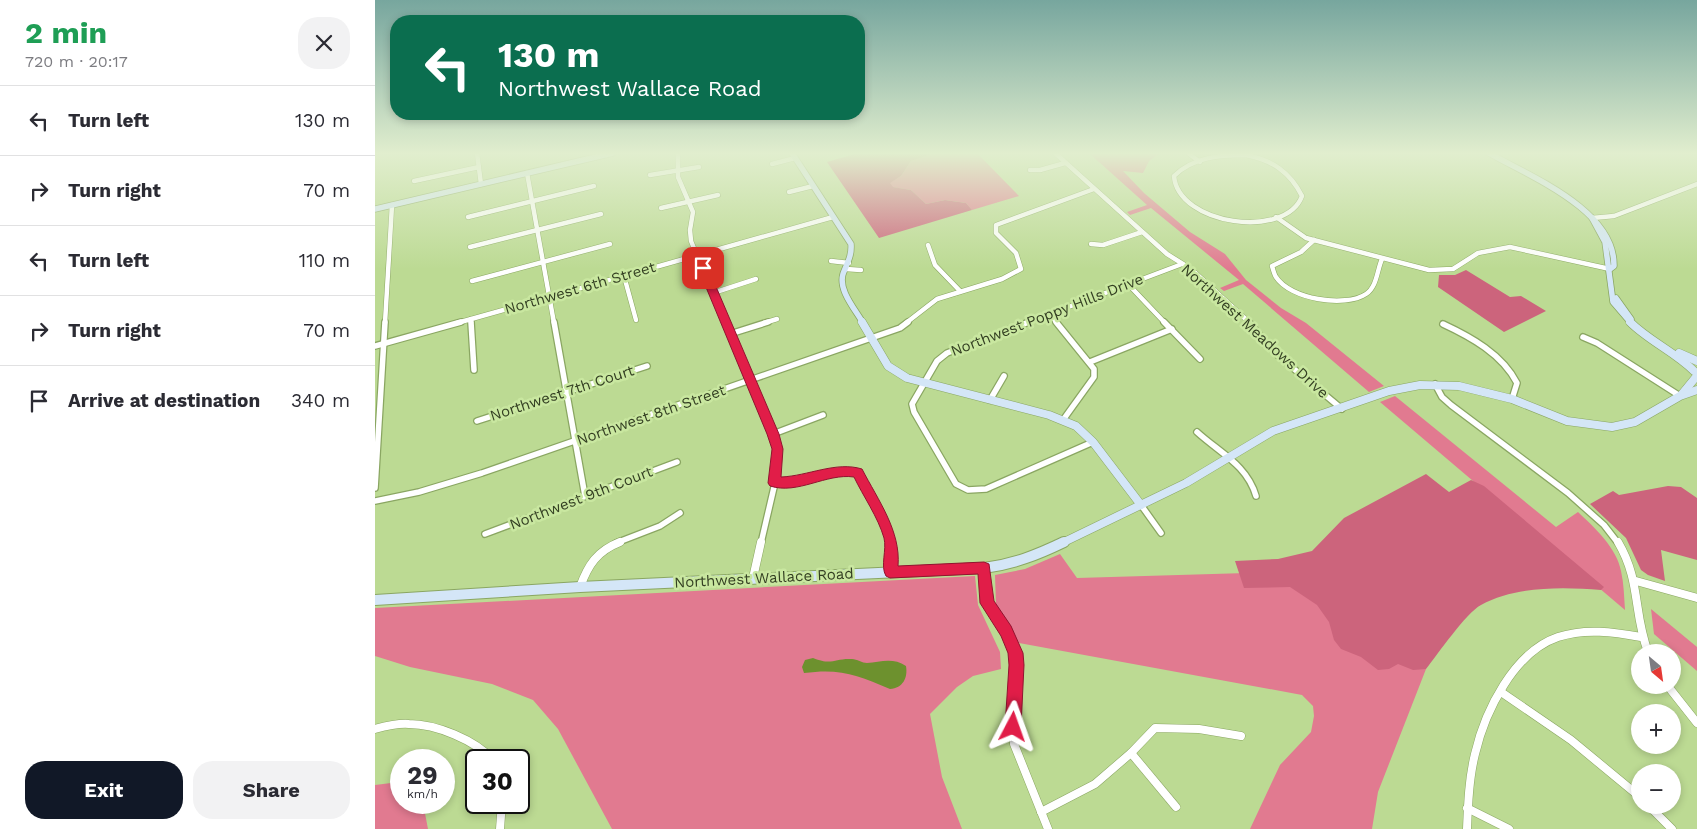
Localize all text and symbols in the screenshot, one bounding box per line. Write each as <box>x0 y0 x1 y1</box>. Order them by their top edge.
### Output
text: 2 min <box>25 15 107 50</box>
button: close <box>298 17 350 69</box>
text: 130 m <box>498 34 599 76</box>
icon: left <box>415 35 480 100</box>
text: 720 m · 20:17 <box>25 52 128 71</box>
text: Northwest Wallace Road <box>498 76 762 101</box>
icon: left <box>25 107 53 135</box>
text: Turn left <box>68 109 149 132</box>
text: 130 m <box>295 109 350 132</box>
icon: right <box>25 177 53 205</box>
text: Turn right <box>68 179 161 202</box>
text: 70 m <box>303 179 350 202</box>
icon: left <box>25 247 53 275</box>
pin <box>682 247 724 289</box>
text: Turn left <box>68 249 149 272</box>
text: 110 m <box>299 249 350 272</box>
icon: arrive <box>689 254 717 282</box>
street label: Northwest 6th Street <box>502 258 658 318</box>
street label: Northwest Meadows Drive <box>1178 260 1332 402</box>
street label: Northwest Poppy Hills Drive <box>948 270 1146 360</box>
icon: right <box>25 317 53 345</box>
text: Turn right <box>68 319 161 342</box>
text: 70 m <box>303 319 350 342</box>
street label: Northwest 7th Court <box>488 361 637 425</box>
street label: Northwest 8th Street <box>574 381 729 449</box>
icon: arrive <box>25 387 53 415</box>
text: Arrive at destination <box>68 389 260 412</box>
text: 340 m <box>291 389 350 412</box>
street label: Northwest 9th Court <box>507 462 656 534</box>
street label: Northwest Wallace Road <box>674 564 854 592</box>
north arrow <box>1631 644 1681 694</box>
map controls <box>1631 644 1681 814</box>
position arrow <box>986 700 1038 752</box>
button: + <box>1631 704 1681 754</box>
speed limit sign: 30 <box>465 749 530 814</box>
button: Exit <box>25 761 183 819</box>
button: Share <box>193 761 350 819</box>
text: 29 <box>407 761 438 790</box>
button: − <box>1631 764 1681 814</box>
text: km/h <box>407 787 438 801</box>

